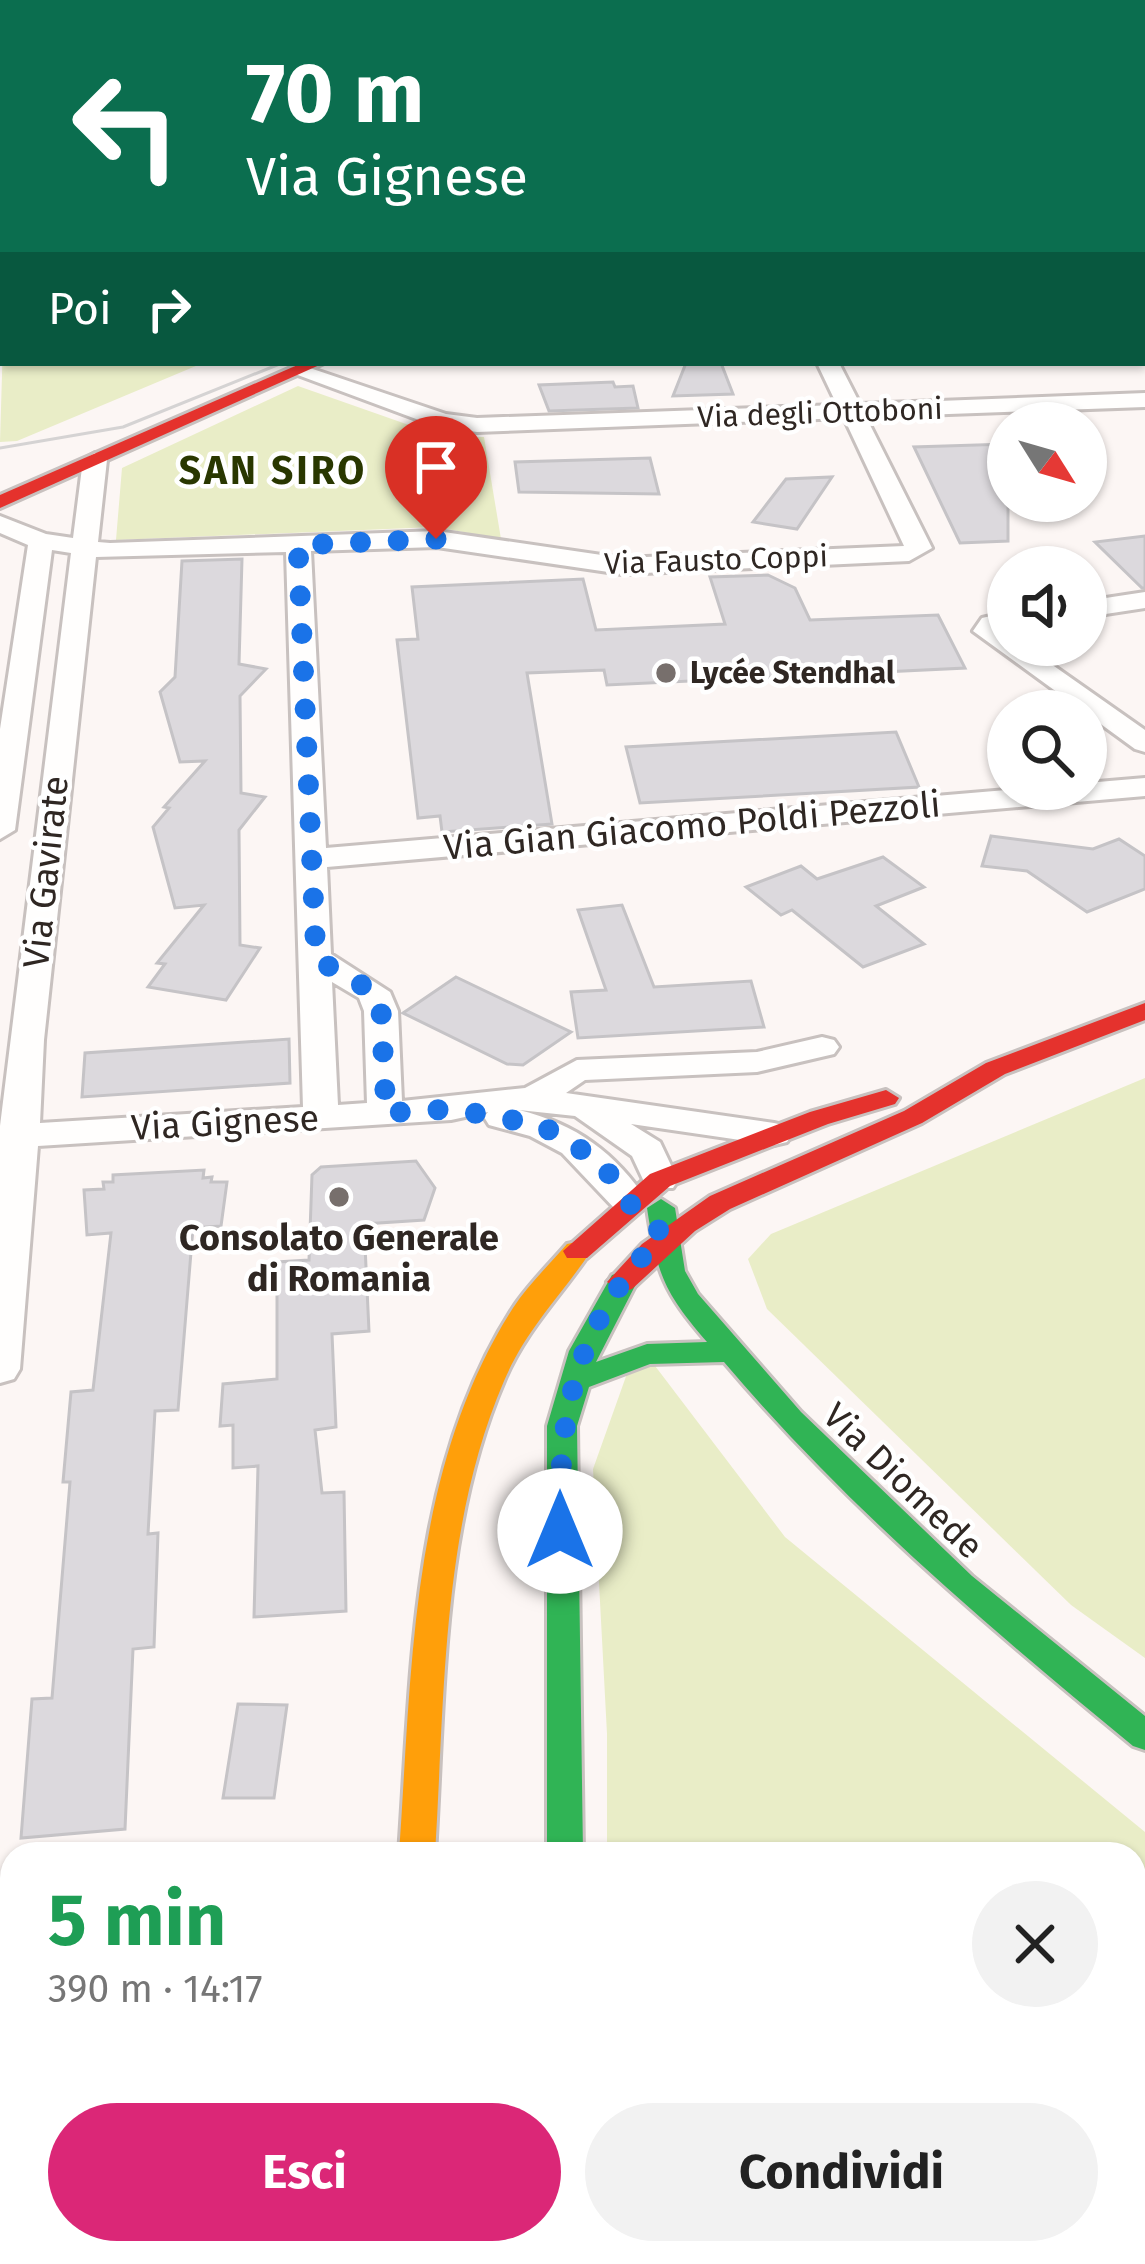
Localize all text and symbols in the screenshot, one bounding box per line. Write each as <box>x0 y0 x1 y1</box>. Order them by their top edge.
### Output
text: 70 m <box>246 43 424 144</box>
icon: left <box>48 48 204 204</box>
text: Via Gignese <box>246 145 528 209</box>
icon: right <box>136 276 202 342</box>
text: Poi <box>48 282 112 336</box>
street label: Via degli Ottoboni <box>697 391 943 435</box>
north arrow <box>987 402 1107 522</box>
map controls <box>987 402 1107 810</box>
pin <box>385 416 487 539</box>
icon: arrive <box>403 434 469 500</box>
district label: SAN SIRO <box>179 448 367 494</box>
street label: Via Fausto Coppi <box>604 538 828 582</box>
button: sound <box>987 546 1107 666</box>
place label: Lycée Stendhal <box>690 655 895 691</box>
marker: Lycée Stendhal <box>653 660 679 686</box>
button: search <box>987 690 1107 810</box>
street label: Via Gavirate <box>14 774 78 970</box>
street label: Via Gian Giacomo Poldi Pezzoli <box>442 782 942 870</box>
street label: Via Gignese <box>130 1096 320 1150</box>
marker: Consolato Generale di Romania <box>326 1184 352 1210</box>
place label: Consolato Generale di Romania <box>179 1216 499 1301</box>
street label: Via Diomede <box>814 1394 992 1568</box>
position arrow <box>497 1468 623 1594</box>
text: 5 min <box>48 1878 226 1964</box>
button: close <box>972 1881 1098 2007</box>
text: 390 m · 14:17 <box>48 1966 263 2012</box>
button: Esci <box>48 2103 561 2241</box>
button: Condividi <box>585 2103 1098 2241</box>

